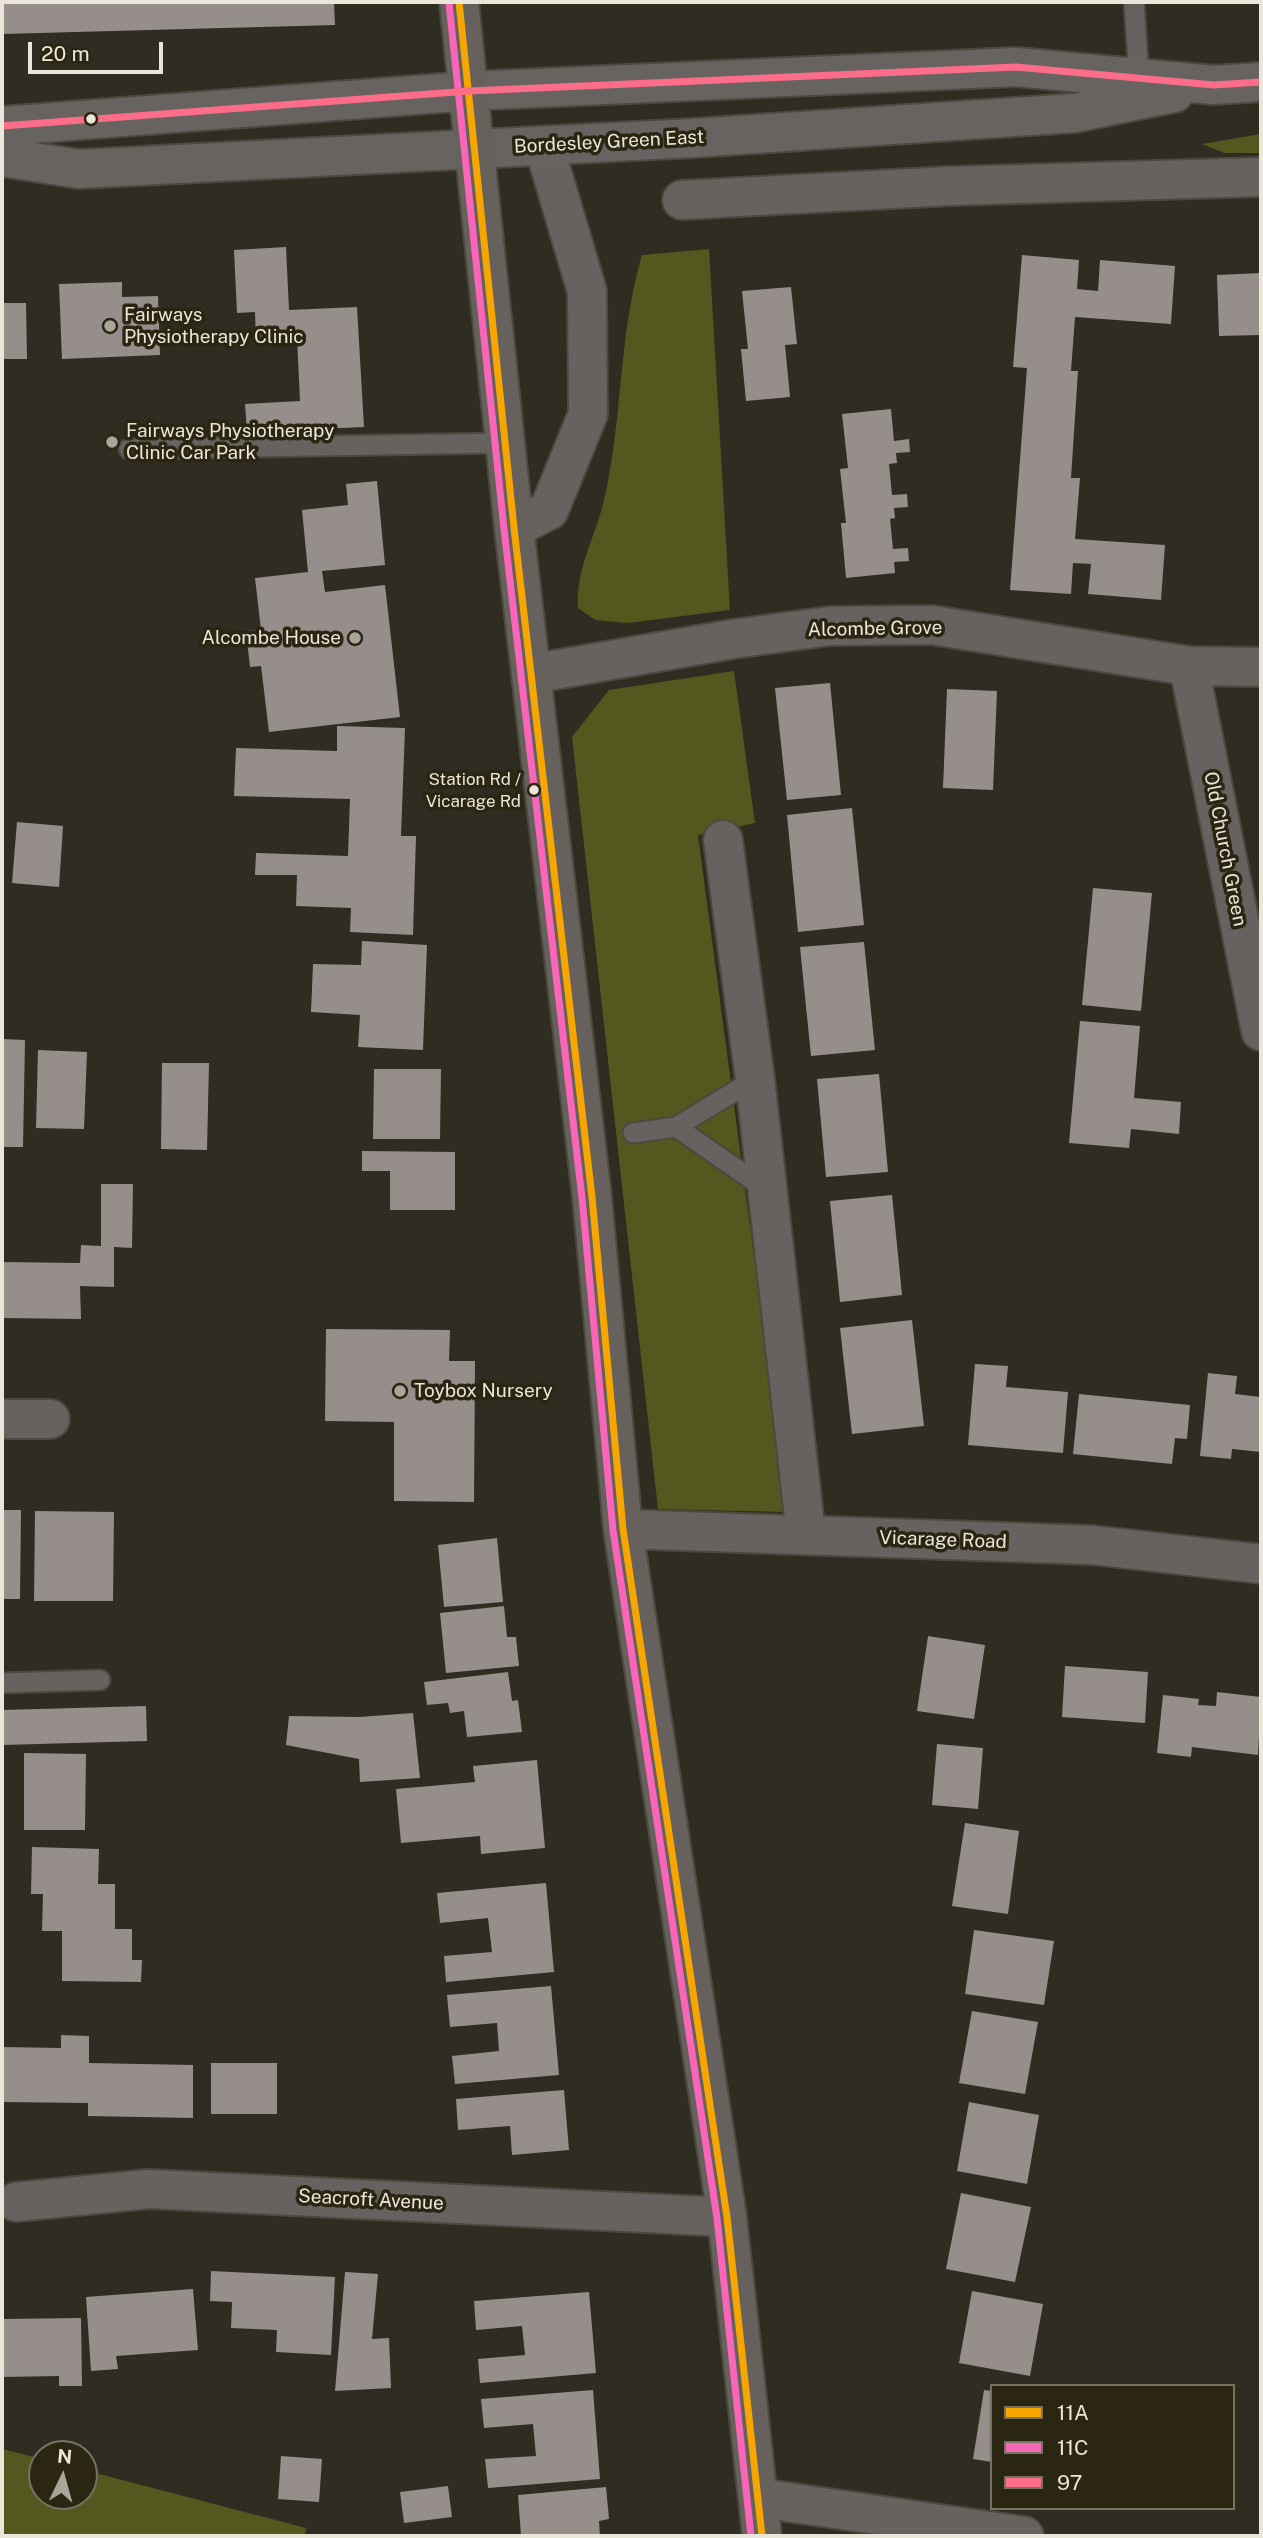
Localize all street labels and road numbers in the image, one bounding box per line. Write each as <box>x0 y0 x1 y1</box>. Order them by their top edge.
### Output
street label: Bordesley Green East <box>513 126 705 158</box>
street label: Alcombe Grove <box>807 616 943 642</box>
street label: Old Church Green <box>1199 770 1251 928</box>
street label: Vicarage Road <box>879 1526 1007 1554</box>
street label: Seacroft Avenue <box>298 2185 444 2215</box>

